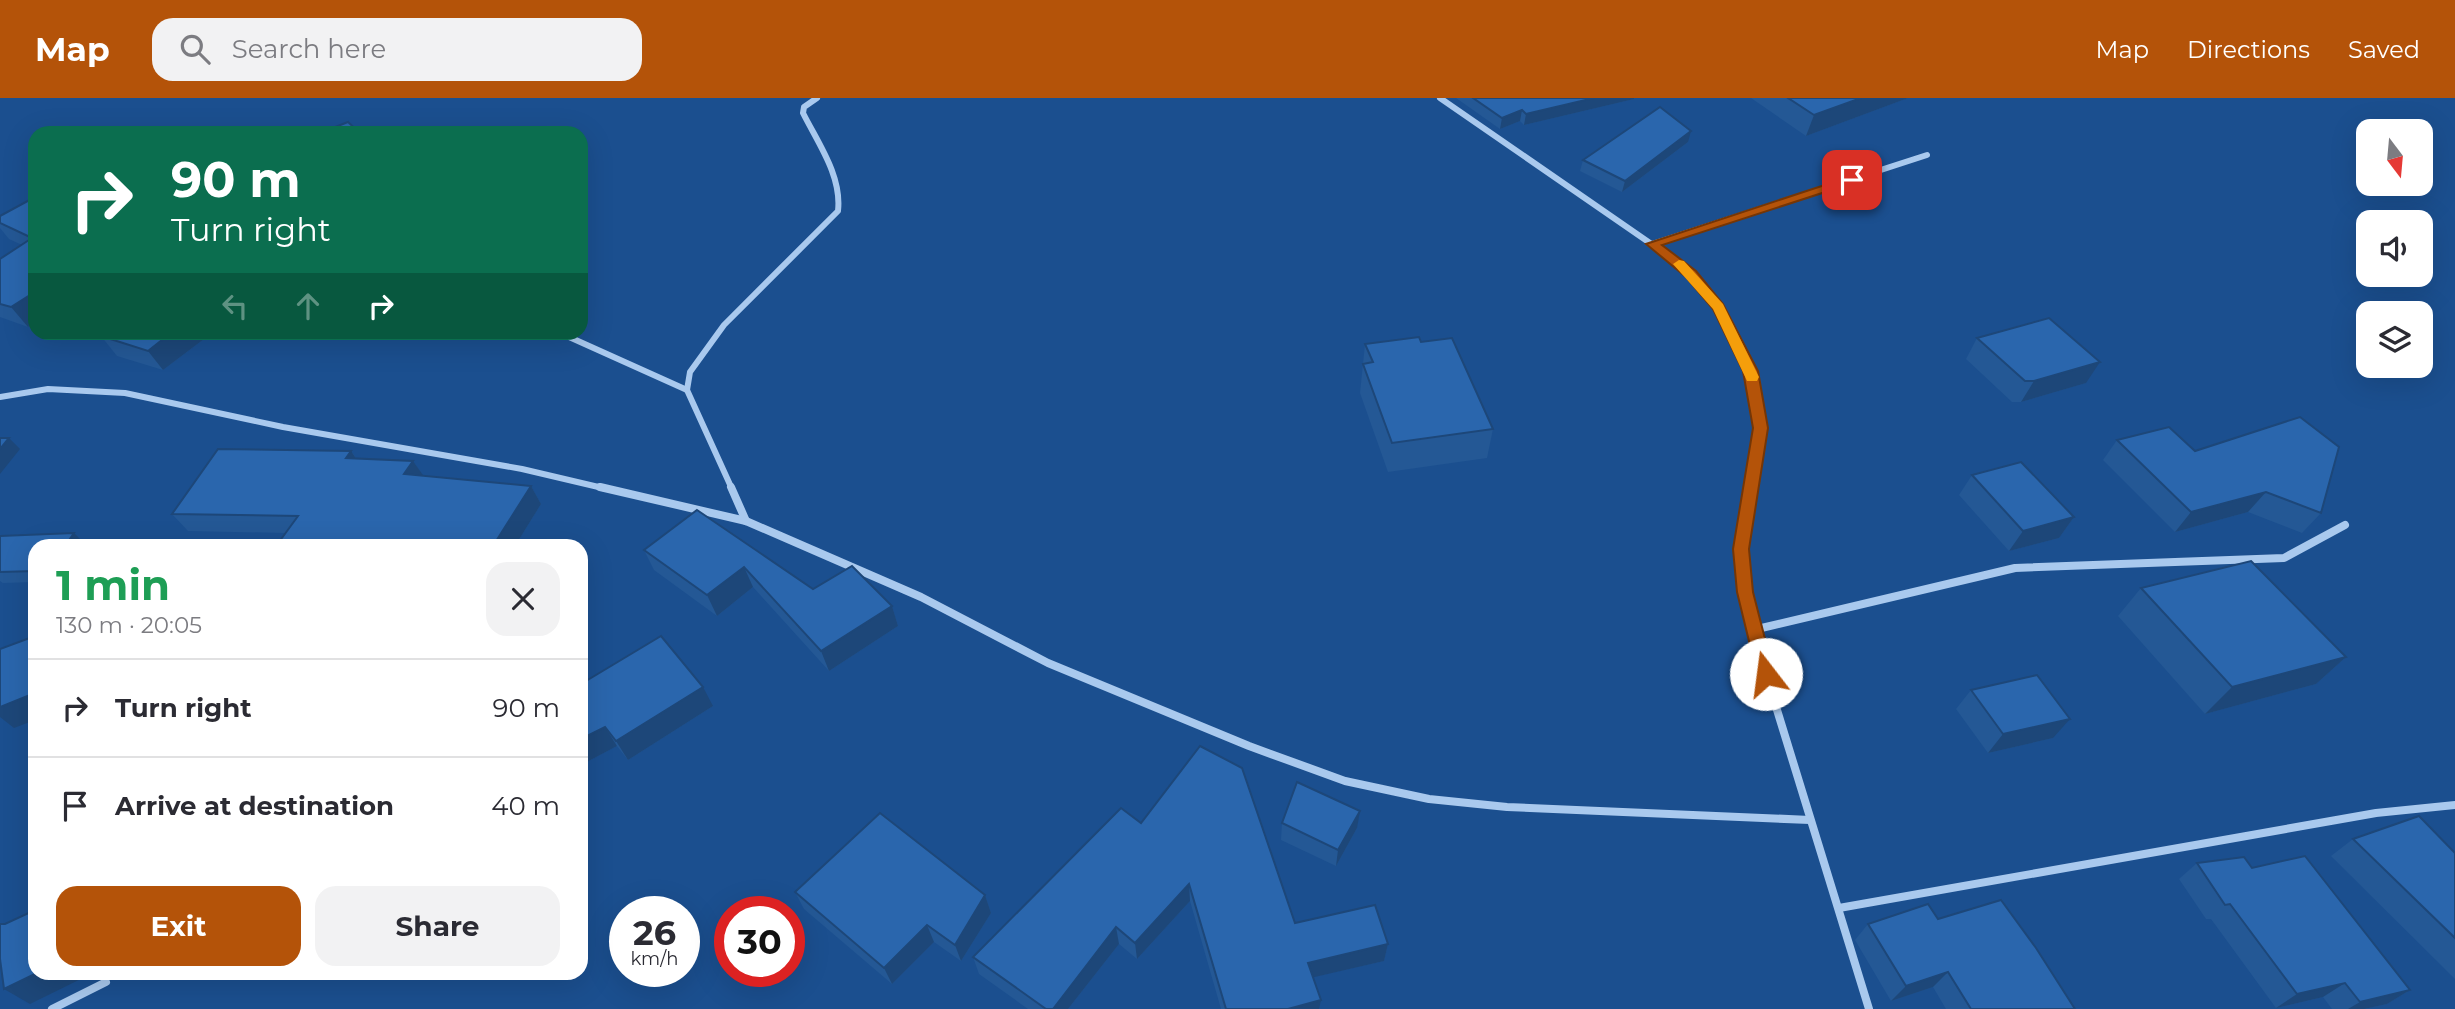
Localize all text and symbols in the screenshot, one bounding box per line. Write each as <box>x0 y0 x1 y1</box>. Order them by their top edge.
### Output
search box <box>152 18 642 81</box>
text: Map <box>35 29 110 69</box>
icon: search <box>176 30 214 68</box>
text: Search here <box>232 33 386 65</box>
text: Map <box>2096 35 2149 64</box>
text: Directions <box>2187 35 2310 64</box>
text: Saved <box>2348 35 2420 64</box>
north arrow <box>2356 119 2432 196</box>
map controls <box>2356 119 2433 378</box>
text: 90 m <box>171 150 301 209</box>
pin <box>1822 150 1882 210</box>
icon: right <box>56 154 147 245</box>
icon: arrive <box>1833 161 1871 199</box>
text: Turn right <box>171 210 331 249</box>
button: sound <box>2356 210 2433 287</box>
icon: left <box>216 287 254 325</box>
icon: ahead <box>289 287 327 325</box>
icon: right <box>362 287 400 325</box>
button: layers <box>2356 301 2433 378</box>
text: 1 min <box>56 559 170 611</box>
button: close <box>486 562 560 636</box>
text: 130 m · 20:05 <box>56 611 202 639</box>
position arrow <box>1729 637 1803 711</box>
icon: right <box>56 689 94 727</box>
text: Turn right <box>115 692 251 724</box>
text: 90 m <box>493 692 560 724</box>
icon: arrive <box>56 787 94 825</box>
text: Arrive at destination <box>115 790 394 822</box>
text: 40 m <box>491 790 560 822</box>
button: Exit <box>56 886 301 966</box>
button: Share <box>315 886 560 966</box>
speed limit sign: 30 <box>714 896 805 987</box>
text: 26 <box>633 911 676 954</box>
text: km/h <box>630 948 679 970</box>

